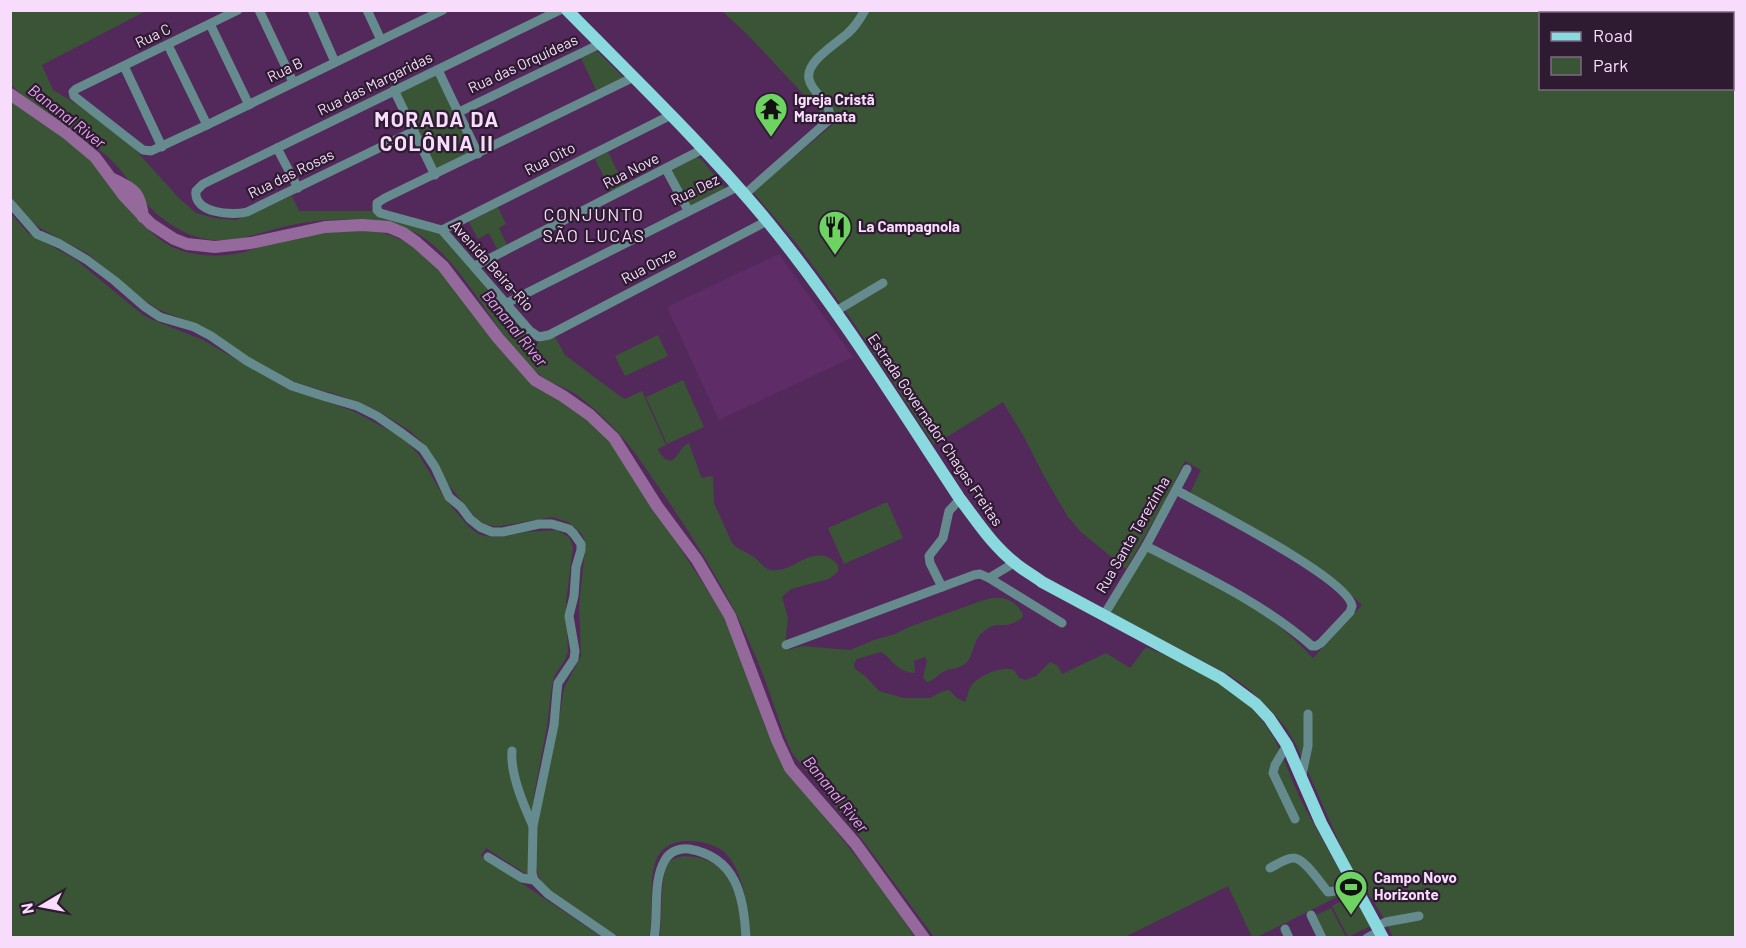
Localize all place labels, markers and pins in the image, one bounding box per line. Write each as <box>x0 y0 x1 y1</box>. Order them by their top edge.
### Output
place label: Igreja Cristã Maranata <box>794 90 875 125</box>
temple icon: Igreja Cristã Maranata <box>753 91 789 138</box>
restaurant icon: La Campagnola <box>817 209 853 256</box>
place label: La Campagnola <box>858 217 960 235</box>
place label: Campo Novo Horizonte <box>1374 868 1457 903</box>
sports icon: Campo Novo Horizonte <box>1333 869 1369 916</box>

